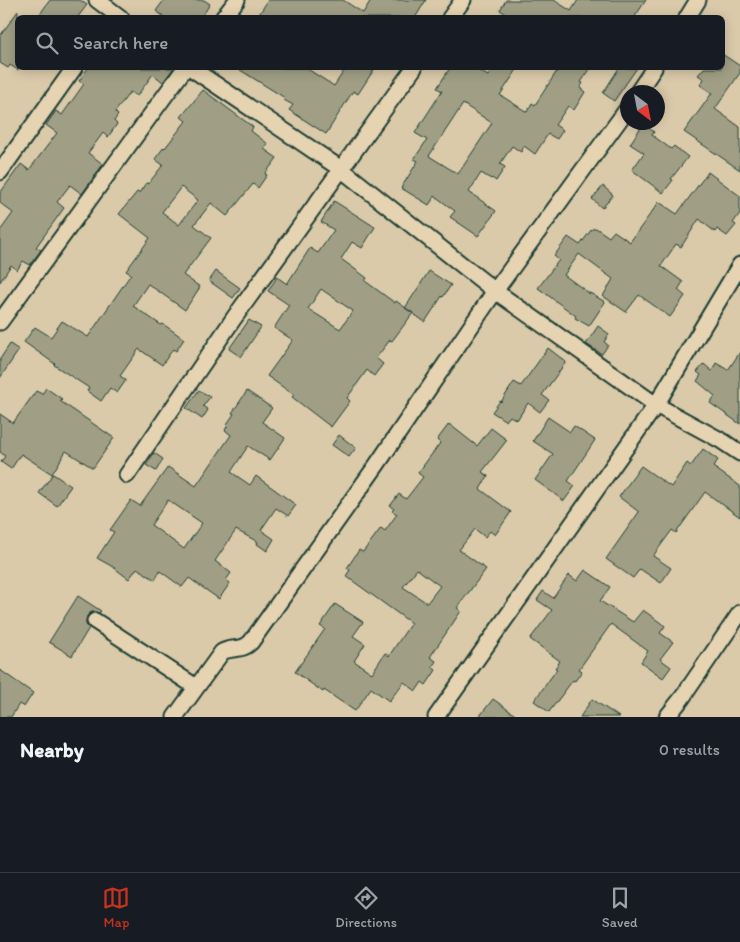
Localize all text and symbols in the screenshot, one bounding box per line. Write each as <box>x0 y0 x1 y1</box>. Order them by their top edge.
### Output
search box <box>15 15 725 70</box>
icon: search <box>33 29 61 57</box>
text: Search here <box>73 31 168 54</box>
north arrow <box>620 85 665 130</box>
text: Nearby <box>20 737 84 762</box>
text: 0 results <box>659 740 720 759</box>
tab: Map <box>102 884 130 931</box>
tab: Directions <box>335 884 397 931</box>
tab: Saved <box>602 884 638 931</box>

